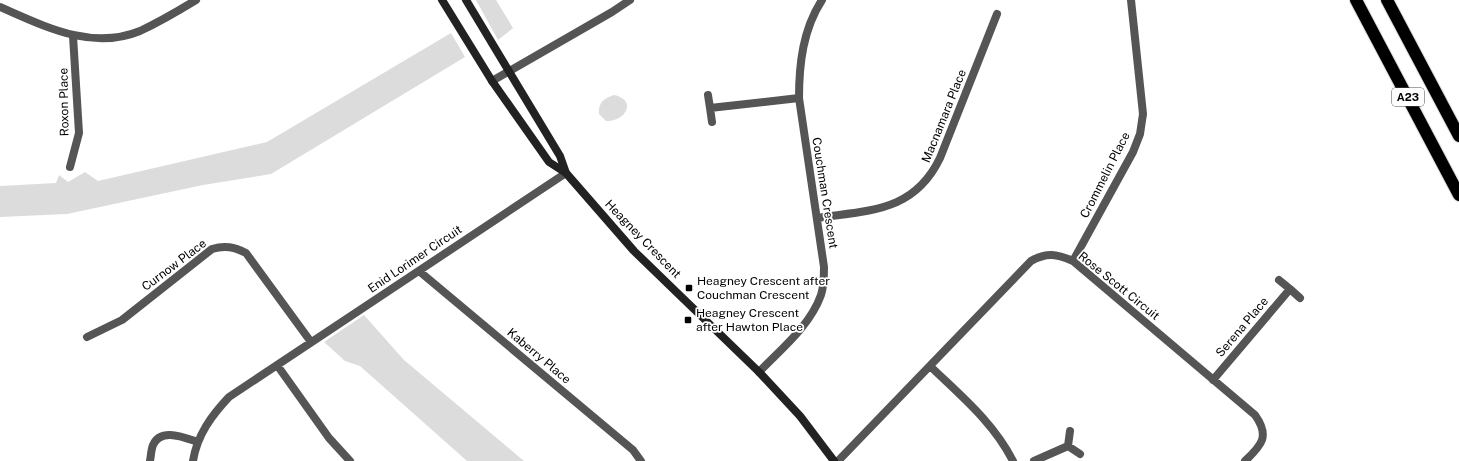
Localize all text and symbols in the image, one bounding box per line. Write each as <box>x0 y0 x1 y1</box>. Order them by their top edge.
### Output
street label: Roxon Place <box>56 67 72 136</box>
street label: Macnamara Place <box>919 67 969 165</box>
road number: A23 <box>1392 88 1424 106</box>
street label: Crommelin Place <box>1077 129 1133 220</box>
street label: Couchman Crescent <box>809 136 841 250</box>
street label: Heagney Crescent <box>602 197 684 281</box>
street label: Enid Lorimer Circuit <box>365 222 465 296</box>
street label: Curnow Place <box>139 236 209 294</box>
street label: Rose Scott Circuit <box>1076 249 1163 323</box>
place label: Heagney Crescent after Couchman Crescent <box>697 274 830 302</box>
marker: Heagney Crescent after Couchman Crescent <box>684 283 694 293</box>
street label: Serena Place <box>1213 294 1271 360</box>
place label: Heagney Crescent after Hawton Place <box>696 306 803 334</box>
marker: Heagney Crescent after Hawton Place <box>683 315 693 325</box>
street label: Kaberry Place <box>504 325 574 387</box>

